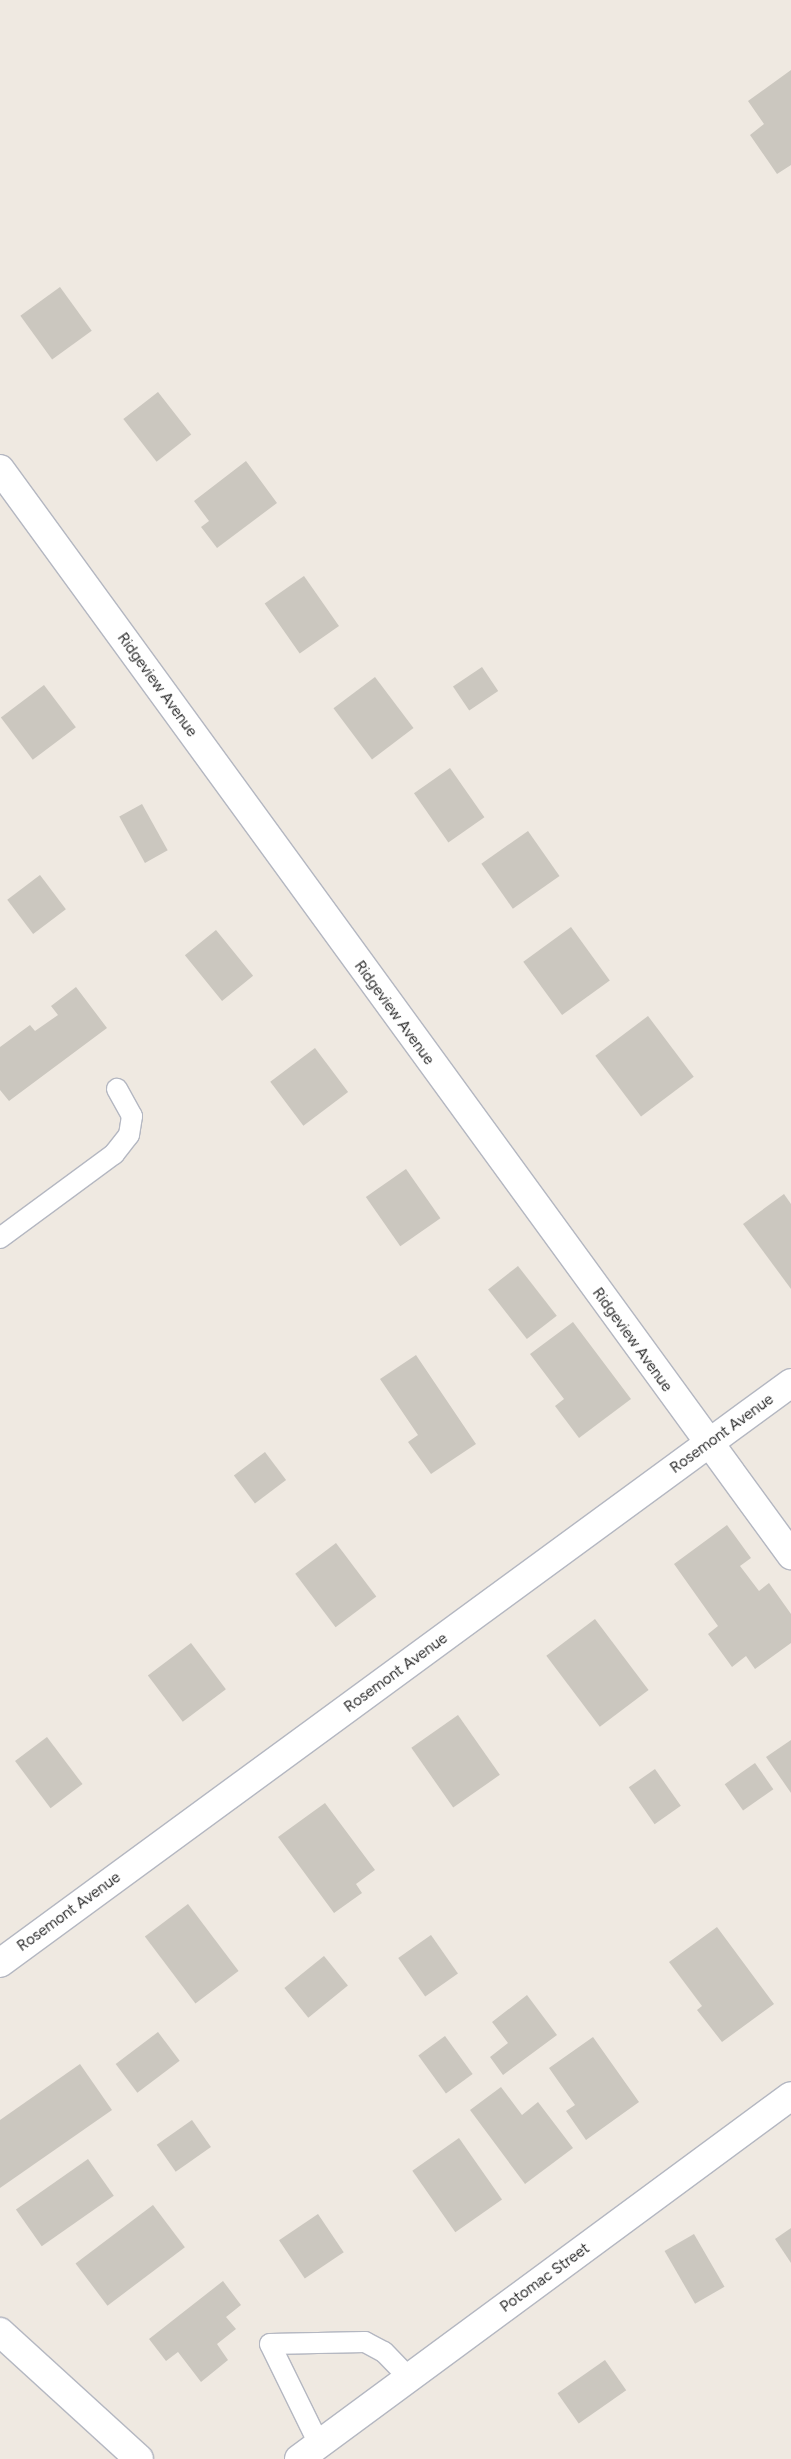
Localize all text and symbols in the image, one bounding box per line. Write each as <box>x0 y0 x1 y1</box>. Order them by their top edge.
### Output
street label: Ridgeview Avenue <box>113 630 201 740</box>
street label: Ridgeview Avenue <box>350 958 438 1068</box>
street label: Ridgeview Avenue <box>588 1285 676 1395</box>
street label: Rosemont Avenue <box>667 1391 777 1477</box>
street label: Rosemont Avenue <box>341 1630 451 1716</box>
street label: Rosemont Avenue <box>14 1869 124 1955</box>
street label: Potomac Street <box>497 2240 593 2316</box>

